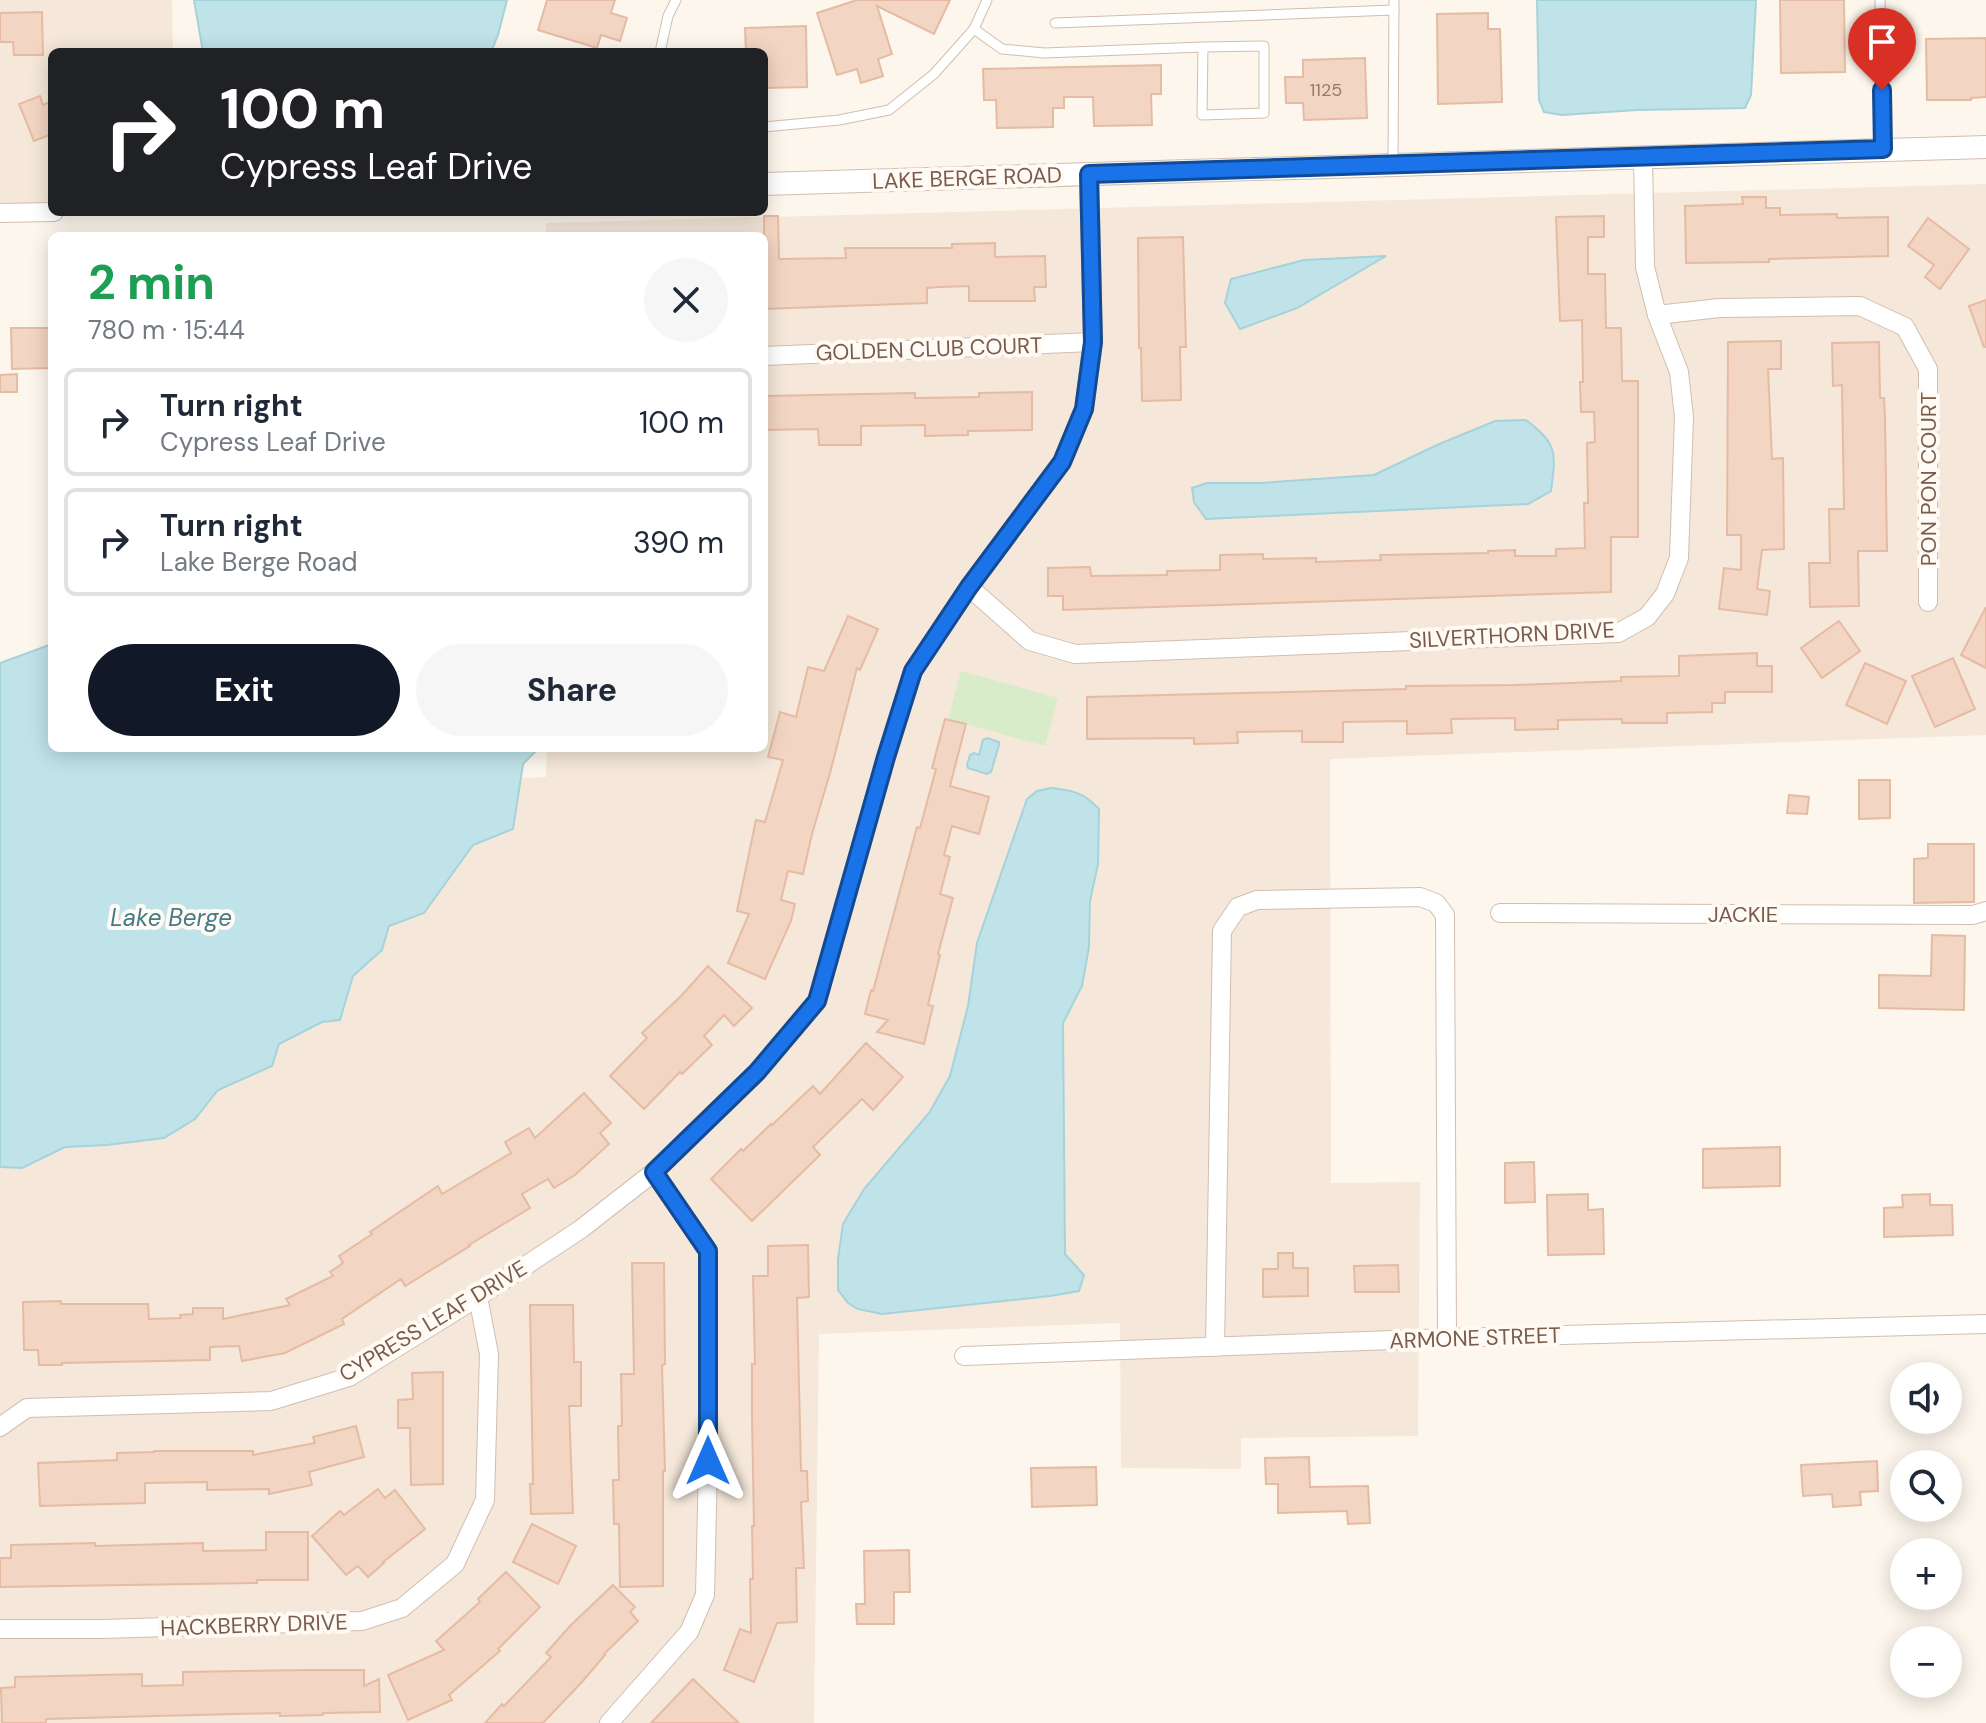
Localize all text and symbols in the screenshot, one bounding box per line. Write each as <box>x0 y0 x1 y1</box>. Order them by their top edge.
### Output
pin <box>1848 8 1916 90</box>
icon: arrive <box>1860 20 1904 64</box>
text: 100 m <box>220 72 385 145</box>
house number: 1125 <box>1310 78 1342 102</box>
icon: right <box>88 80 192 184</box>
text: Cypress Leaf Drive <box>220 143 532 190</box>
street label: LAKE BERGE ROAD <box>872 160 1062 196</box>
text: 2 min <box>88 251 215 314</box>
button: close <box>644 258 728 342</box>
text: 780 m · 15:44 <box>88 313 245 347</box>
street label: GOLDEN CLUB COURT <box>815 331 1043 367</box>
text: Turn right <box>160 386 303 425</box>
street label: PON PON COURT <box>1914 392 1943 566</box>
icon: right <box>92 400 136 444</box>
text: 100 m <box>639 403 724 442</box>
text: Cypress Leaf Drive <box>160 425 386 459</box>
text: Turn right <box>160 506 303 545</box>
icon: right <box>92 520 136 564</box>
text: 390 m <box>633 523 724 562</box>
text: Lake Berge Road <box>160 545 358 579</box>
street label: SILVERTHORN DRIVE <box>1408 615 1616 655</box>
button: Exit <box>88 644 400 736</box>
button: Share <box>416 644 728 736</box>
street label: JACKIE <box>1708 900 1778 929</box>
water label: Lake Berge <box>110 902 232 933</box>
street label: CYPRESS LEAF DRIVE <box>334 1253 532 1389</box>
street label: ARMONE STREET <box>1389 1321 1561 1355</box>
map controls <box>1890 1362 1962 1698</box>
button: sound <box>1890 1362 1962 1434</box>
position arrow <box>666 1419 750 1503</box>
button: search <box>1890 1450 1962 1522</box>
button: + <box>1890 1538 1962 1610</box>
street label: HACKBERRY DRIVE <box>160 1607 348 1643</box>
button: − <box>1890 1626 1962 1698</box>

